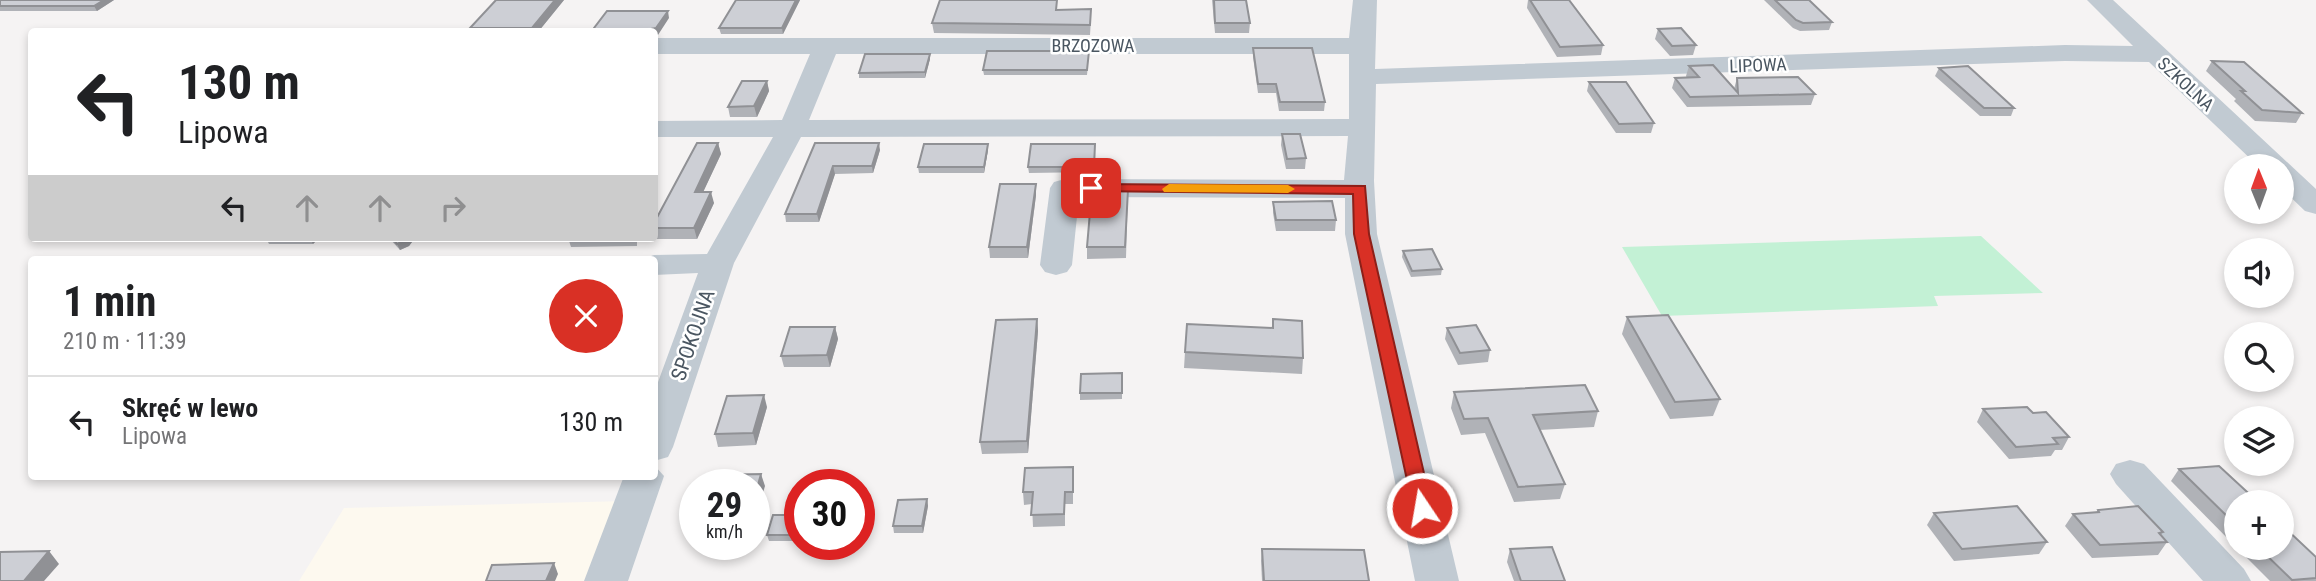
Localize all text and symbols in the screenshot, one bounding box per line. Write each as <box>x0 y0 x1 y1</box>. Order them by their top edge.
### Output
street label: BRZOZOWA <box>1052 35 1135 56</box>
street label: LIPOWA <box>1729 53 1788 76</box>
street label: SZKOLNA <box>2153 53 2219 116</box>
text: 130 m <box>178 54 300 111</box>
icon: left <box>63 56 154 147</box>
text: Lipowa <box>178 113 269 151</box>
north arrow <box>2224 154 2294 224</box>
map controls <box>2224 154 2294 560</box>
pin <box>1061 158 1121 218</box>
icon: arrive <box>1072 169 1110 207</box>
icon: left <box>215 189 253 227</box>
icon: ahead <box>288 189 326 227</box>
icon: ahead <box>361 189 399 227</box>
icon: right <box>434 189 472 227</box>
button: sound <box>2224 238 2294 308</box>
text: 1 min <box>63 277 156 326</box>
button: close <box>549 279 623 353</box>
street label: SPOKOJNA <box>666 286 720 384</box>
button: search <box>2224 322 2294 392</box>
text: 210 m · 11:39 <box>63 328 187 355</box>
text: Skręć w lewo <box>122 393 258 423</box>
icon: left <box>63 403 101 441</box>
button: layers <box>2224 406 2294 476</box>
text: 130 m <box>559 407 623 437</box>
text: Lipowa <box>122 423 187 450</box>
speed limit sign: 30 <box>784 469 875 560</box>
position arrow <box>1385 471 1459 545</box>
text: 29 <box>707 485 742 526</box>
button: + <box>2224 490 2294 560</box>
text: km/h <box>706 521 743 542</box>

